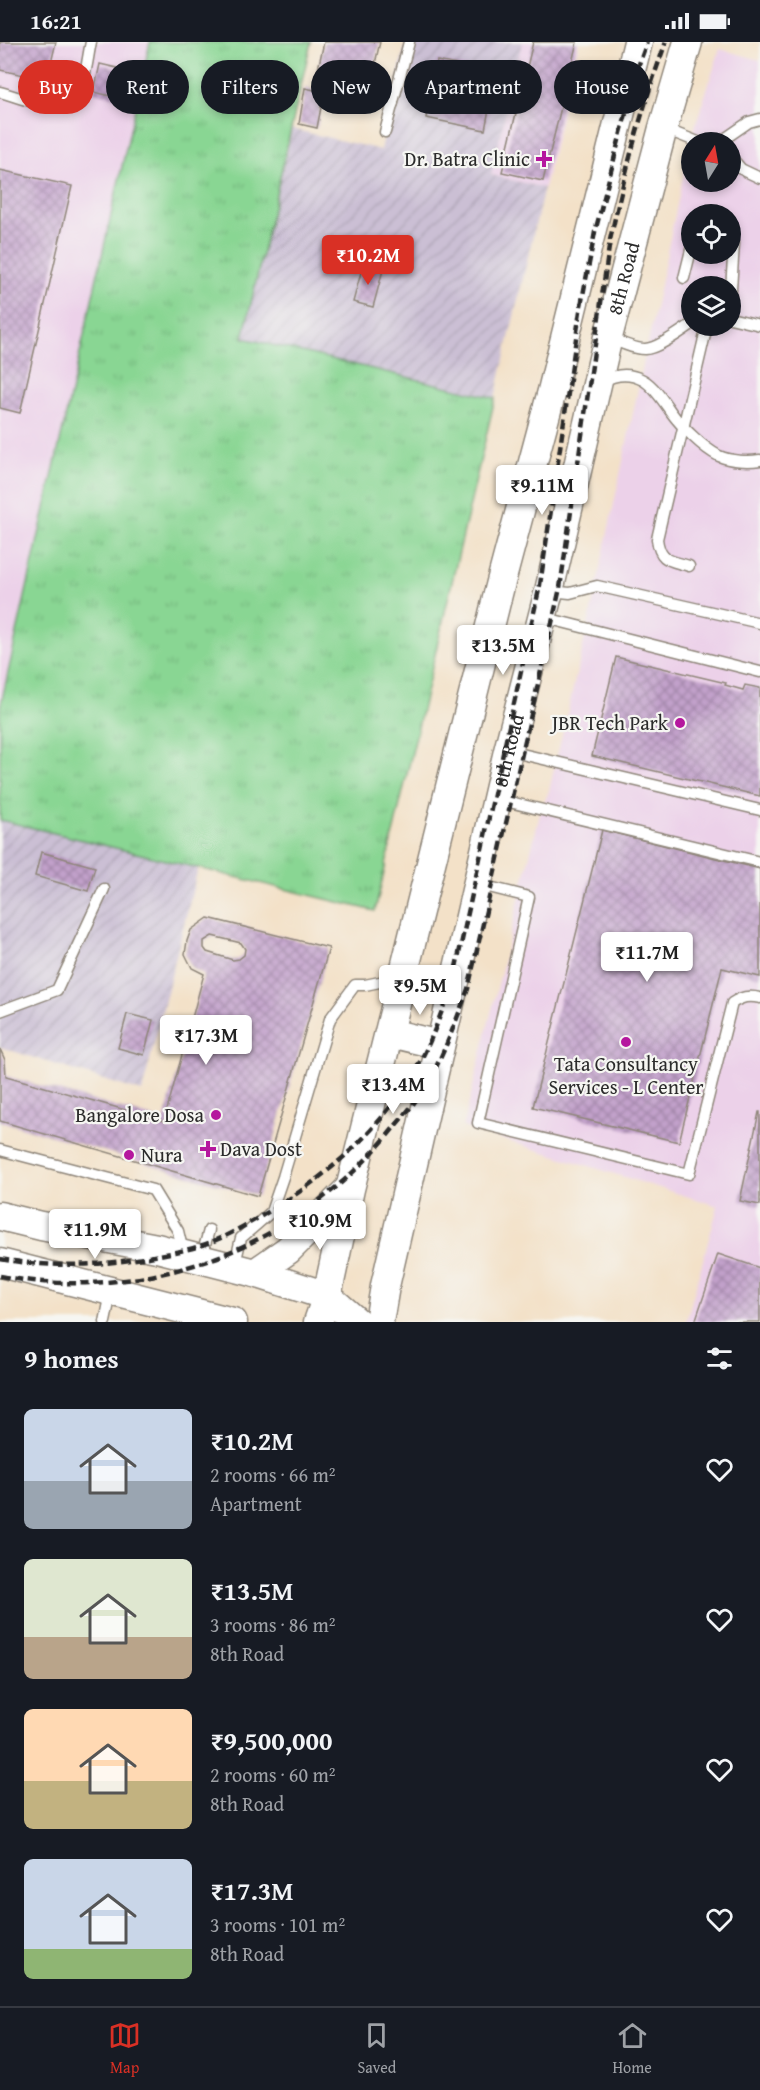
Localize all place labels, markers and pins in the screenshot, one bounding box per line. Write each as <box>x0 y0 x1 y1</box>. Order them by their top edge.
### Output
place label: Dr. Batra Clinic <box>404 144 530 173</box>
marker: Dr. Batra Clinic <box>535 150 553 168</box>
pin: ₹10.2M <box>319 235 417 286</box>
pin: ₹9.11M <box>493 465 591 516</box>
pin: ₹13.5M <box>454 625 552 676</box>
place label: JBR Tech Park <box>549 708 669 737</box>
marker: JBR Tech Park <box>673 716 687 730</box>
pin: ₹11.7M <box>598 932 696 983</box>
pin: ₹9.5M <box>378 965 462 1016</box>
pin: ₹17.3M <box>157 1015 255 1066</box>
marker: Tata Consultancy Services - L Center <box>619 1035 633 1049</box>
place label: Tata Consultancy Services - L Center <box>548 1049 704 1101</box>
pin: ₹13.4M <box>344 1064 442 1115</box>
place label: Bangalore Dosa <box>75 1100 205 1129</box>
marker: Bangalore Dosa <box>209 1108 223 1122</box>
place label: Dava Dost <box>220 1134 302 1163</box>
place label: Nura <box>141 1140 183 1169</box>
marker: Dava Dost <box>201 1142 215 1156</box>
marker: Nura <box>122 1148 136 1162</box>
pin: ₹10.9M <box>271 1200 369 1251</box>
pin: ₹11.9M <box>46 1209 144 1260</box>

